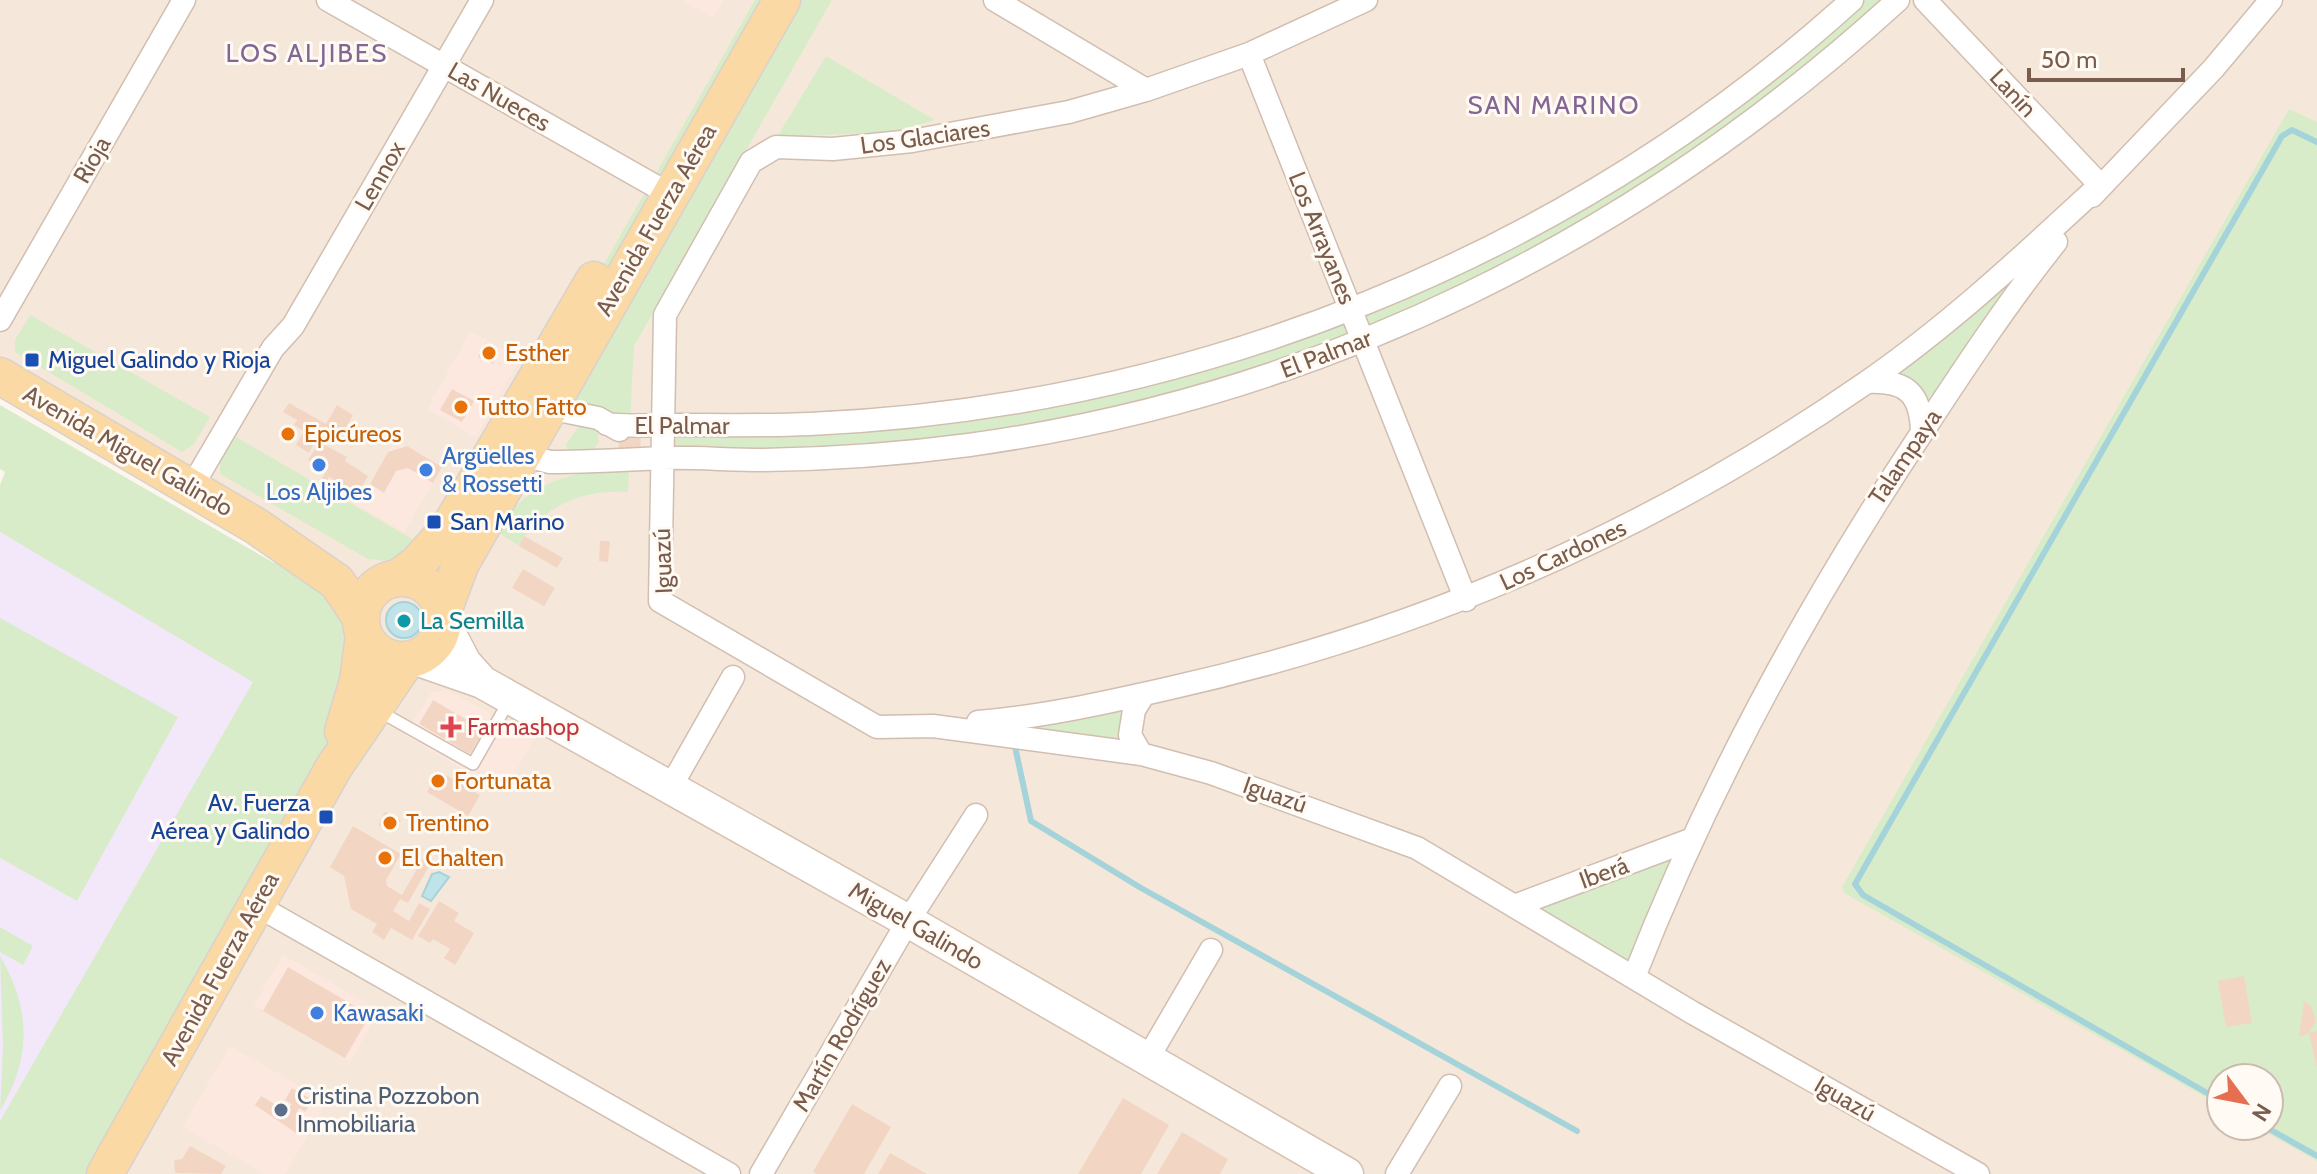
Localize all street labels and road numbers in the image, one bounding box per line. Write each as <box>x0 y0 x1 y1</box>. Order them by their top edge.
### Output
street label: Las Nueces <box>443 56 556 137</box>
street label: Lanín <box>1984 62 2043 123</box>
street label: Los Glaciares <box>858 113 992 160</box>
street label: Avenida Fuerza Aérea <box>589 118 723 321</box>
street label: Rioja <box>67 131 117 188</box>
street label: Lennox <box>348 135 411 215</box>
street label: Los Arrayanes <box>1283 167 1362 308</box>
street label: El Palmar <box>1276 323 1376 384</box>
street label: Avenida Miguel Galindo <box>18 379 238 522</box>
street label: Talampaya <box>1862 403 1947 510</box>
street label: El Palmar <box>634 411 730 440</box>
street label: Los Cardones <box>1495 513 1631 596</box>
street label: Iguazú <box>647 528 678 594</box>
street label: Iguazú <box>1239 770 1311 819</box>
street label: Iberá <box>1575 850 1633 895</box>
street label: Avenida Fuerza Aérea <box>154 867 285 1071</box>
street label: Miguel Galindo <box>844 875 989 976</box>
street label: Martín Rodríguez <box>786 953 897 1116</box>
street label: Iguazú <box>1810 1070 1881 1128</box>

